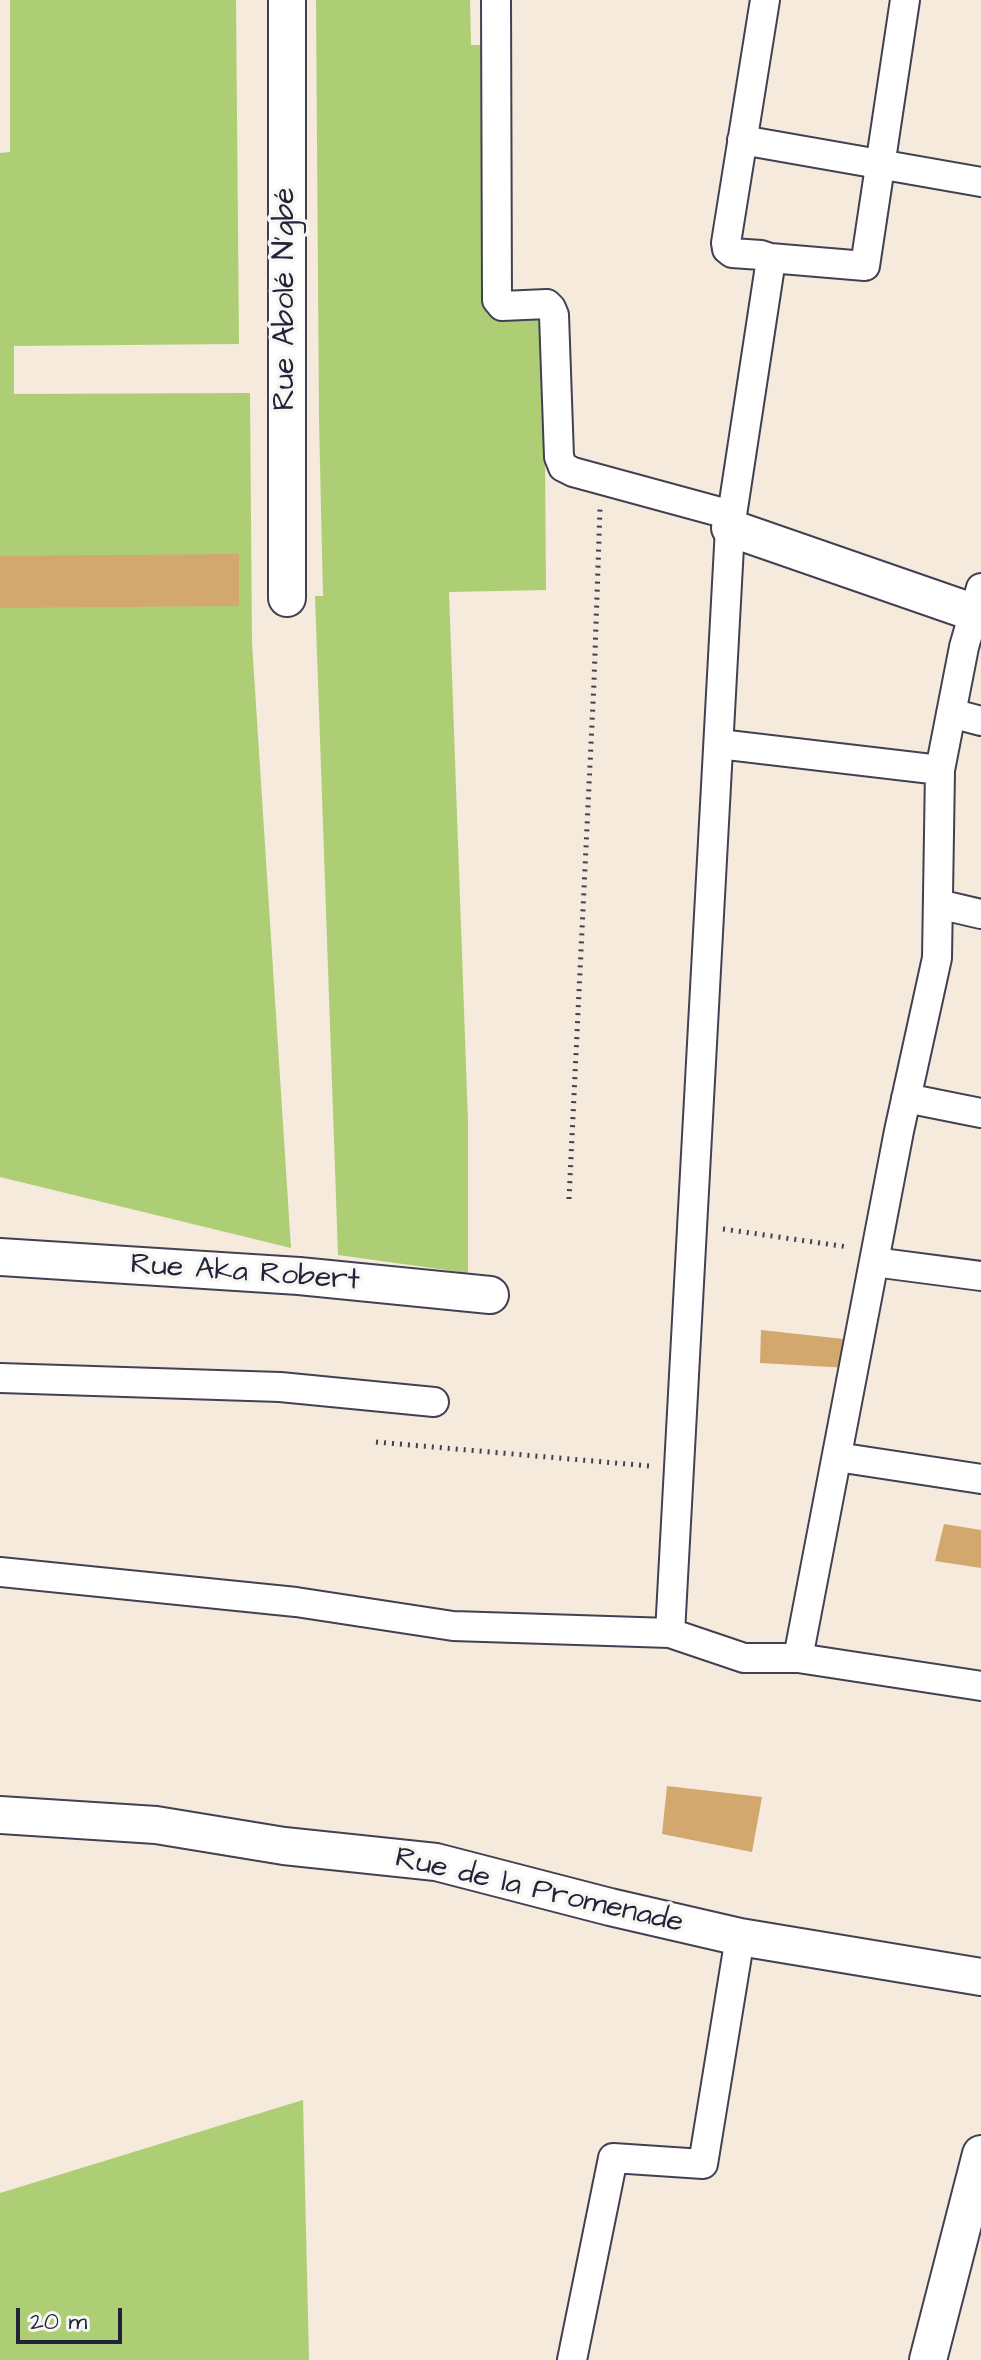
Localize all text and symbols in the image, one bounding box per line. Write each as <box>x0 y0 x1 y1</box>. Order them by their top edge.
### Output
street label: Rue Abolé N'gbé <box>269 188 305 410</box>
street label: Rue Aka Robert <box>129 1248 361 1300</box>
street label: Rue de la Promenade <box>391 1841 687 1943</box>
scale bar <box>20 2292 126 2342</box>
text: 20 m <box>30 2305 87 2339</box>

